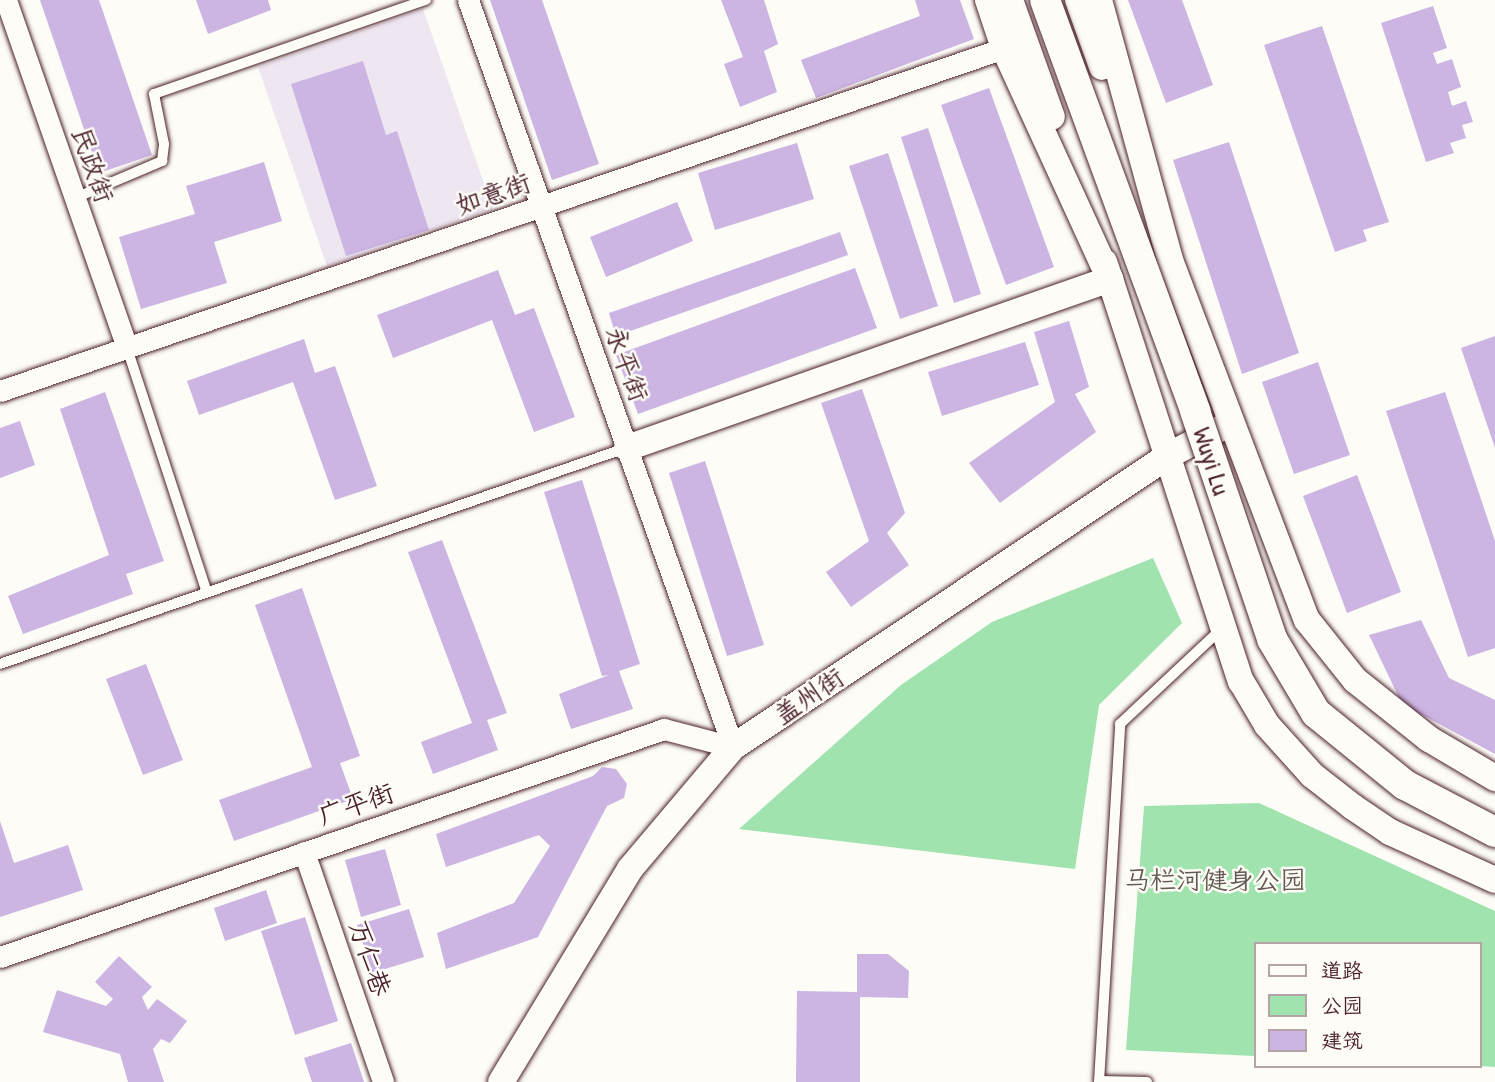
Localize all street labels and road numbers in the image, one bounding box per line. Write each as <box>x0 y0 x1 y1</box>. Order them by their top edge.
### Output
street label: 民政街 <box>66 123 120 207</box>
street label: 如意街 <box>451 167 535 221</box>
street label: 永平街 <box>599 322 655 406</box>
street label: Wuyi Lu <box>1186 423 1238 499</box>
street label: 盖州街 <box>768 661 850 731</box>
street label: 广平街 <box>314 777 398 831</box>
street label: 万仁巷 <box>343 916 397 1000</box>

